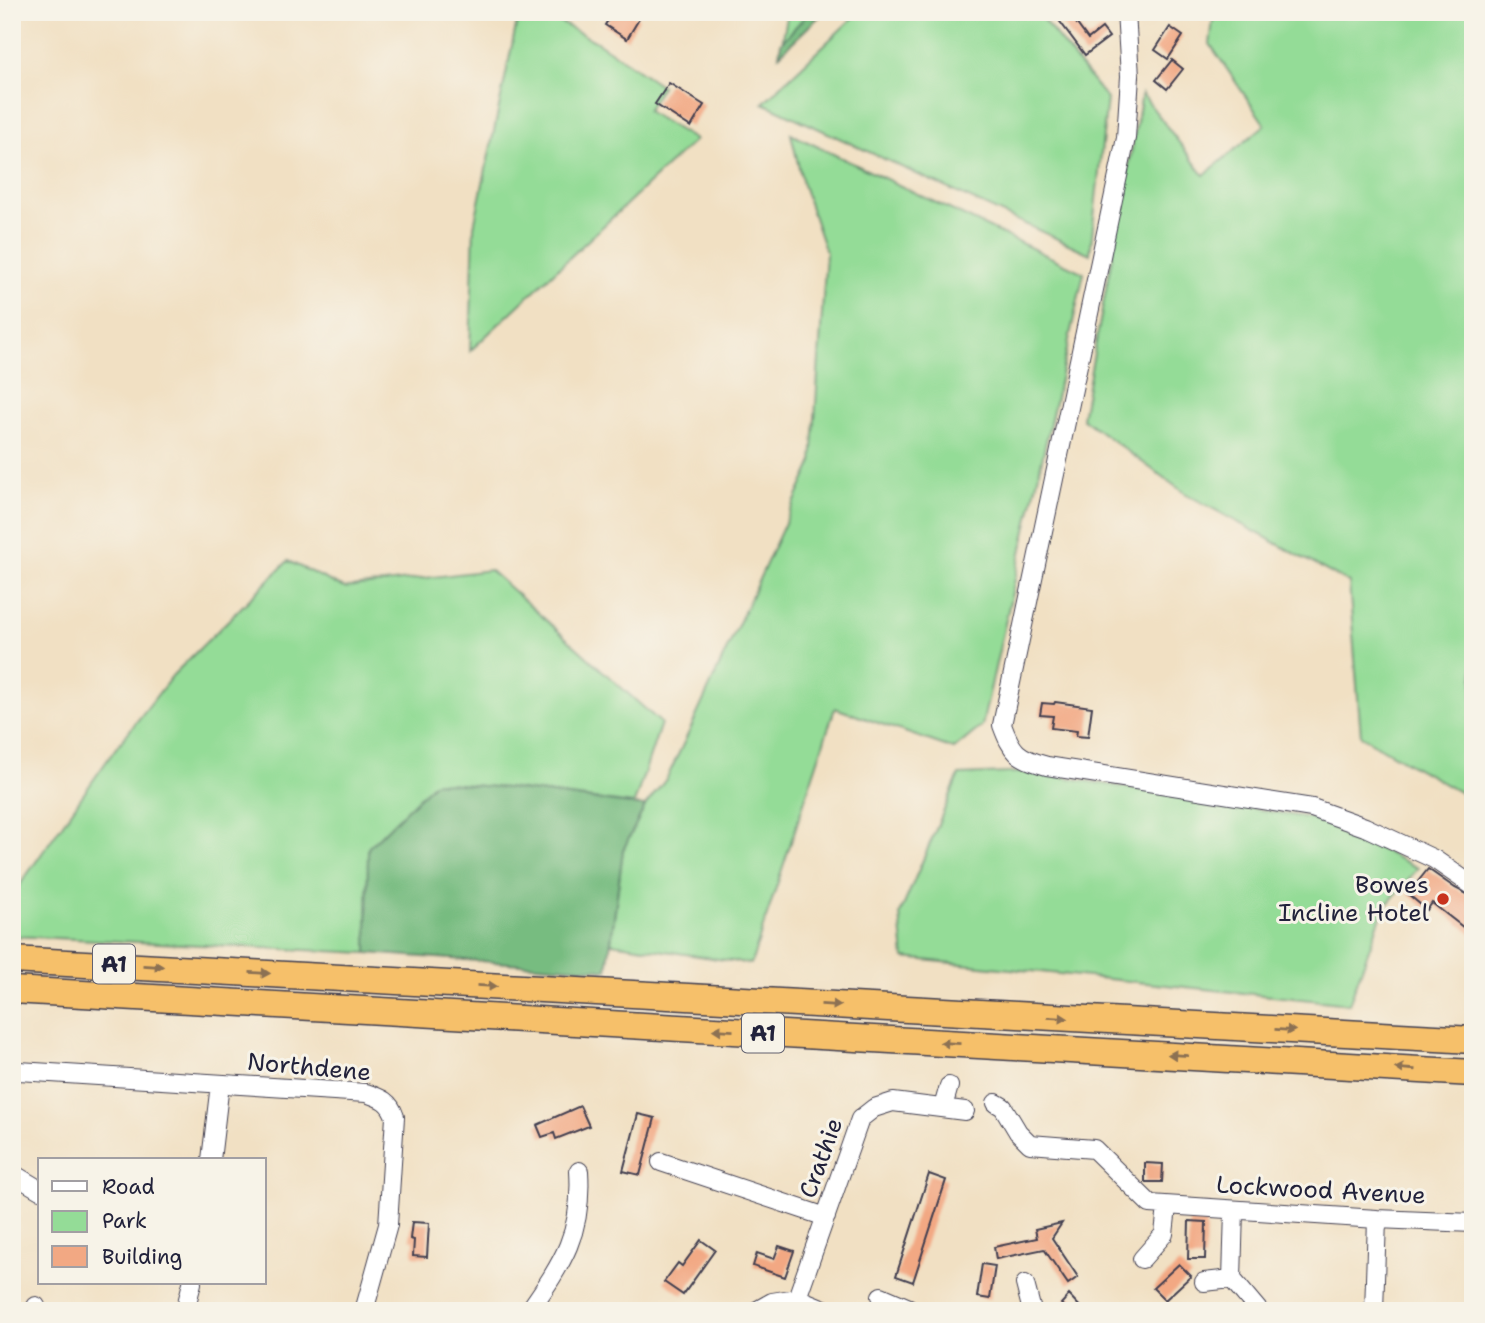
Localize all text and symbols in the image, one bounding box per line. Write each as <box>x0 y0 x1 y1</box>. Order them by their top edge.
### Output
place label: Bowes Incline Hotel <box>1278 869 1430 929</box>
marker: Bowes Incline Hotel <box>1435 891 1451 907</box>
road number: A1 <box>93 945 135 984</box>
one-way arrow <box>142 961 164 972</box>
one-way arrow <box>250 967 272 978</box>
one-way arrow <box>477 981 499 992</box>
one-way arrow <box>820 1000 842 1011</box>
one-way arrow <box>1047 1012 1069 1023</box>
road number: A1 <box>742 1014 784 1052</box>
one-way arrow <box>712 1025 734 1036</box>
one-way arrow <box>1274 1025 1296 1036</box>
one-way arrow <box>939 1037 961 1048</box>
street label: Northdene <box>246 1046 372 1088</box>
one-way arrow <box>1166 1049 1188 1060</box>
one-way arrow <box>1393 1063 1415 1074</box>
street label: Crathie <box>792 1114 850 1202</box>
legend <box>38 1158 266 1284</box>
street label: Lockwood Avenue <box>1215 1169 1427 1211</box>
text: Road <box>102 1173 155 1201</box>
text: Park <box>102 1207 147 1235</box>
text: Building <box>102 1243 182 1271</box>

